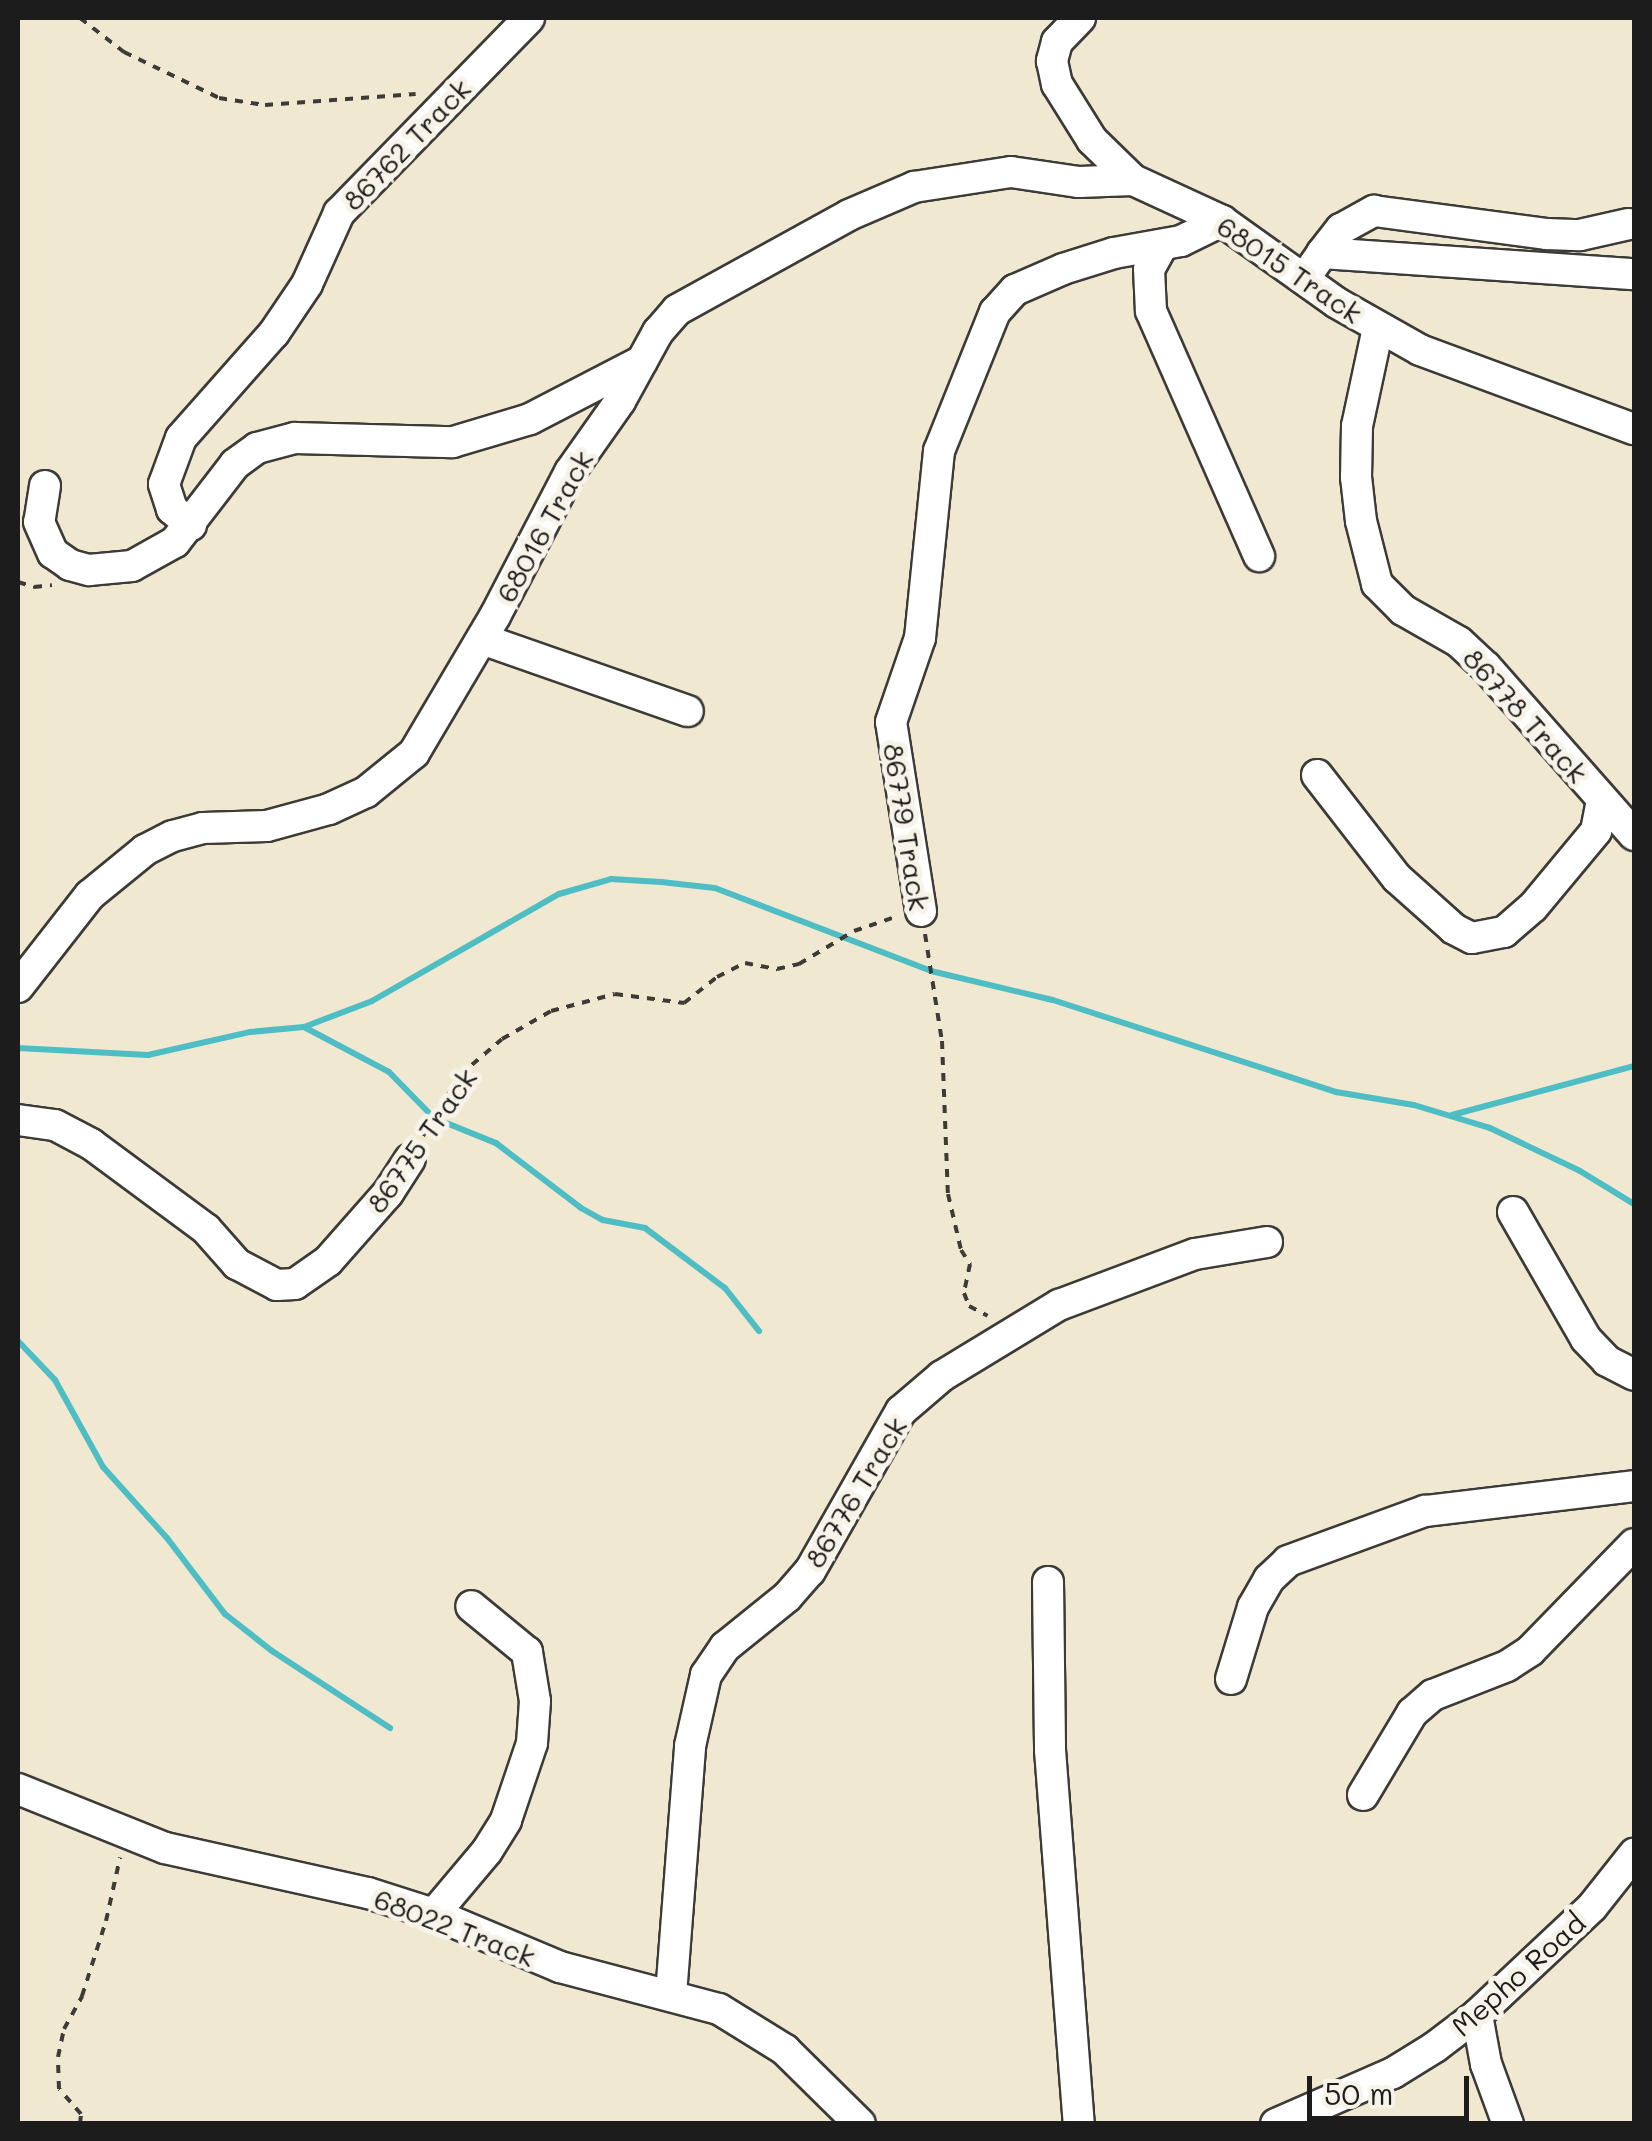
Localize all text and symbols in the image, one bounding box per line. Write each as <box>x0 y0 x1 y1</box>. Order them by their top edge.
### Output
street label: 86762 Track <box>335 71 477 217</box>
street label: 68015 Track <box>1211 208 1369 330</box>
street label: 68016 Track <box>489 444 599 608</box>
street label: 86778 Track <box>1457 641 1595 789</box>
street label: 86779 Track <box>877 741 937 913</box>
street label: 86775 Track <box>359 1061 483 1219</box>
street label: 86776 Track <box>797 1411 913 1573</box>
street label: 68022 Track <box>370 1881 540 1973</box>
street label: Mepho Road <box>1444 1905 1592 2043</box>
scale bar <box>1312 2056 1474 2118</box>
text: 50 m <box>1324 2073 1394 2113</box>

